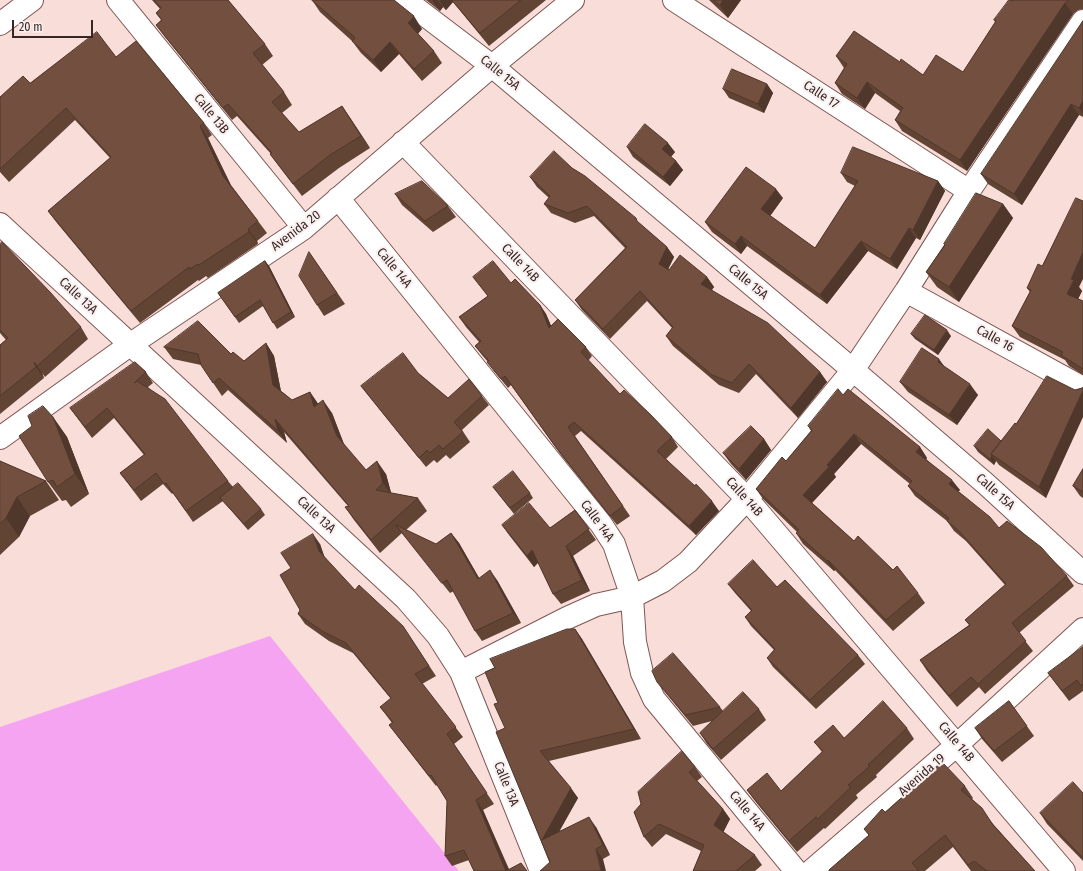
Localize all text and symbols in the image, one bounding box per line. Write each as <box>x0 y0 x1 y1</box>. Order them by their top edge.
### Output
scale bar <box>14 12 95 38</box>
text: 20 m <box>19 20 43 34</box>
street label: Calle 15A <box>477 52 523 94</box>
street label: Calle 17 <box>800 78 842 112</box>
street label: Calle 13B <box>190 91 232 137</box>
street label: Avenida 20 <box>268 207 324 255</box>
street label: Calle 14B <box>498 241 542 285</box>
street label: Calle 14A <box>373 245 415 291</box>
street label: Calle 15A <box>725 261 771 303</box>
street label: Calle 13A <box>56 274 100 318</box>
street label: Calle 16 <box>974 322 1016 356</box>
street label: Calle 15A <box>972 471 1018 513</box>
street label: Calle 14B <box>722 474 766 520</box>
street label: Calle 13A <box>294 493 338 537</box>
street label: Calle 14A <box>577 497 617 545</box>
street label: Calle 14B <box>935 719 977 765</box>
street label: Avenida 19 <box>895 750 949 800</box>
street label: Calle 13A <box>490 759 522 809</box>
street label: Calle 14A <box>726 788 768 834</box>

